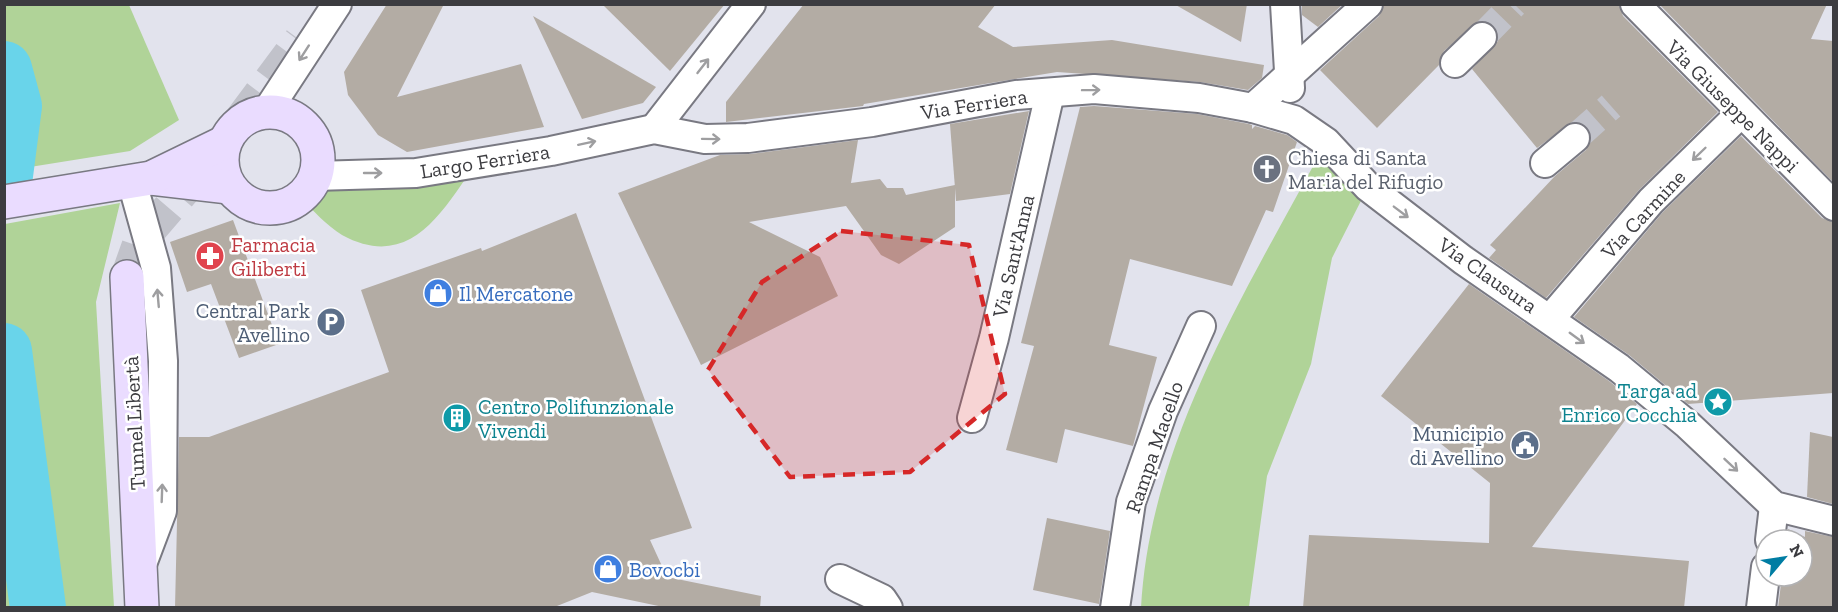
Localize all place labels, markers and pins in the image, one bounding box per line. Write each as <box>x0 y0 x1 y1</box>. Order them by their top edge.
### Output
place label: Chiesa di Santa Maria del Rifugio <box>1288 145 1443 194</box>
church icon: Chiesa di Santa Maria del Rifugio <box>1251 153 1283 185</box>
place label: Farmacia Giliberti <box>231 232 315 281</box>
pharmacy icon: Farmacia Giliberti <box>194 240 226 272</box>
shop icon: Il Mercatone <box>422 277 454 309</box>
place label: Il Mercatone <box>459 281 573 306</box>
place label: Central Park Avellino <box>196 298 310 347</box>
parking icon: Central Park Avellino <box>315 306 347 338</box>
place label: Targa ad Enrico Cocchia <box>1561 378 1697 427</box>
place icon: Targa ad Enrico Cocchia <box>1702 386 1734 418</box>
place label: Centro Polifunzionale Vivendi <box>477 394 674 443</box>
building icon: Centro Polifunzionale Vivendi <box>441 402 473 434</box>
place label: Municipio di Avellino <box>1410 421 1504 470</box>
public building icon: Municipio di Avellino <box>1509 429 1541 461</box>
shop icon: Bovocbi <box>592 553 624 585</box>
place label: Bovocbi <box>629 557 700 582</box>

